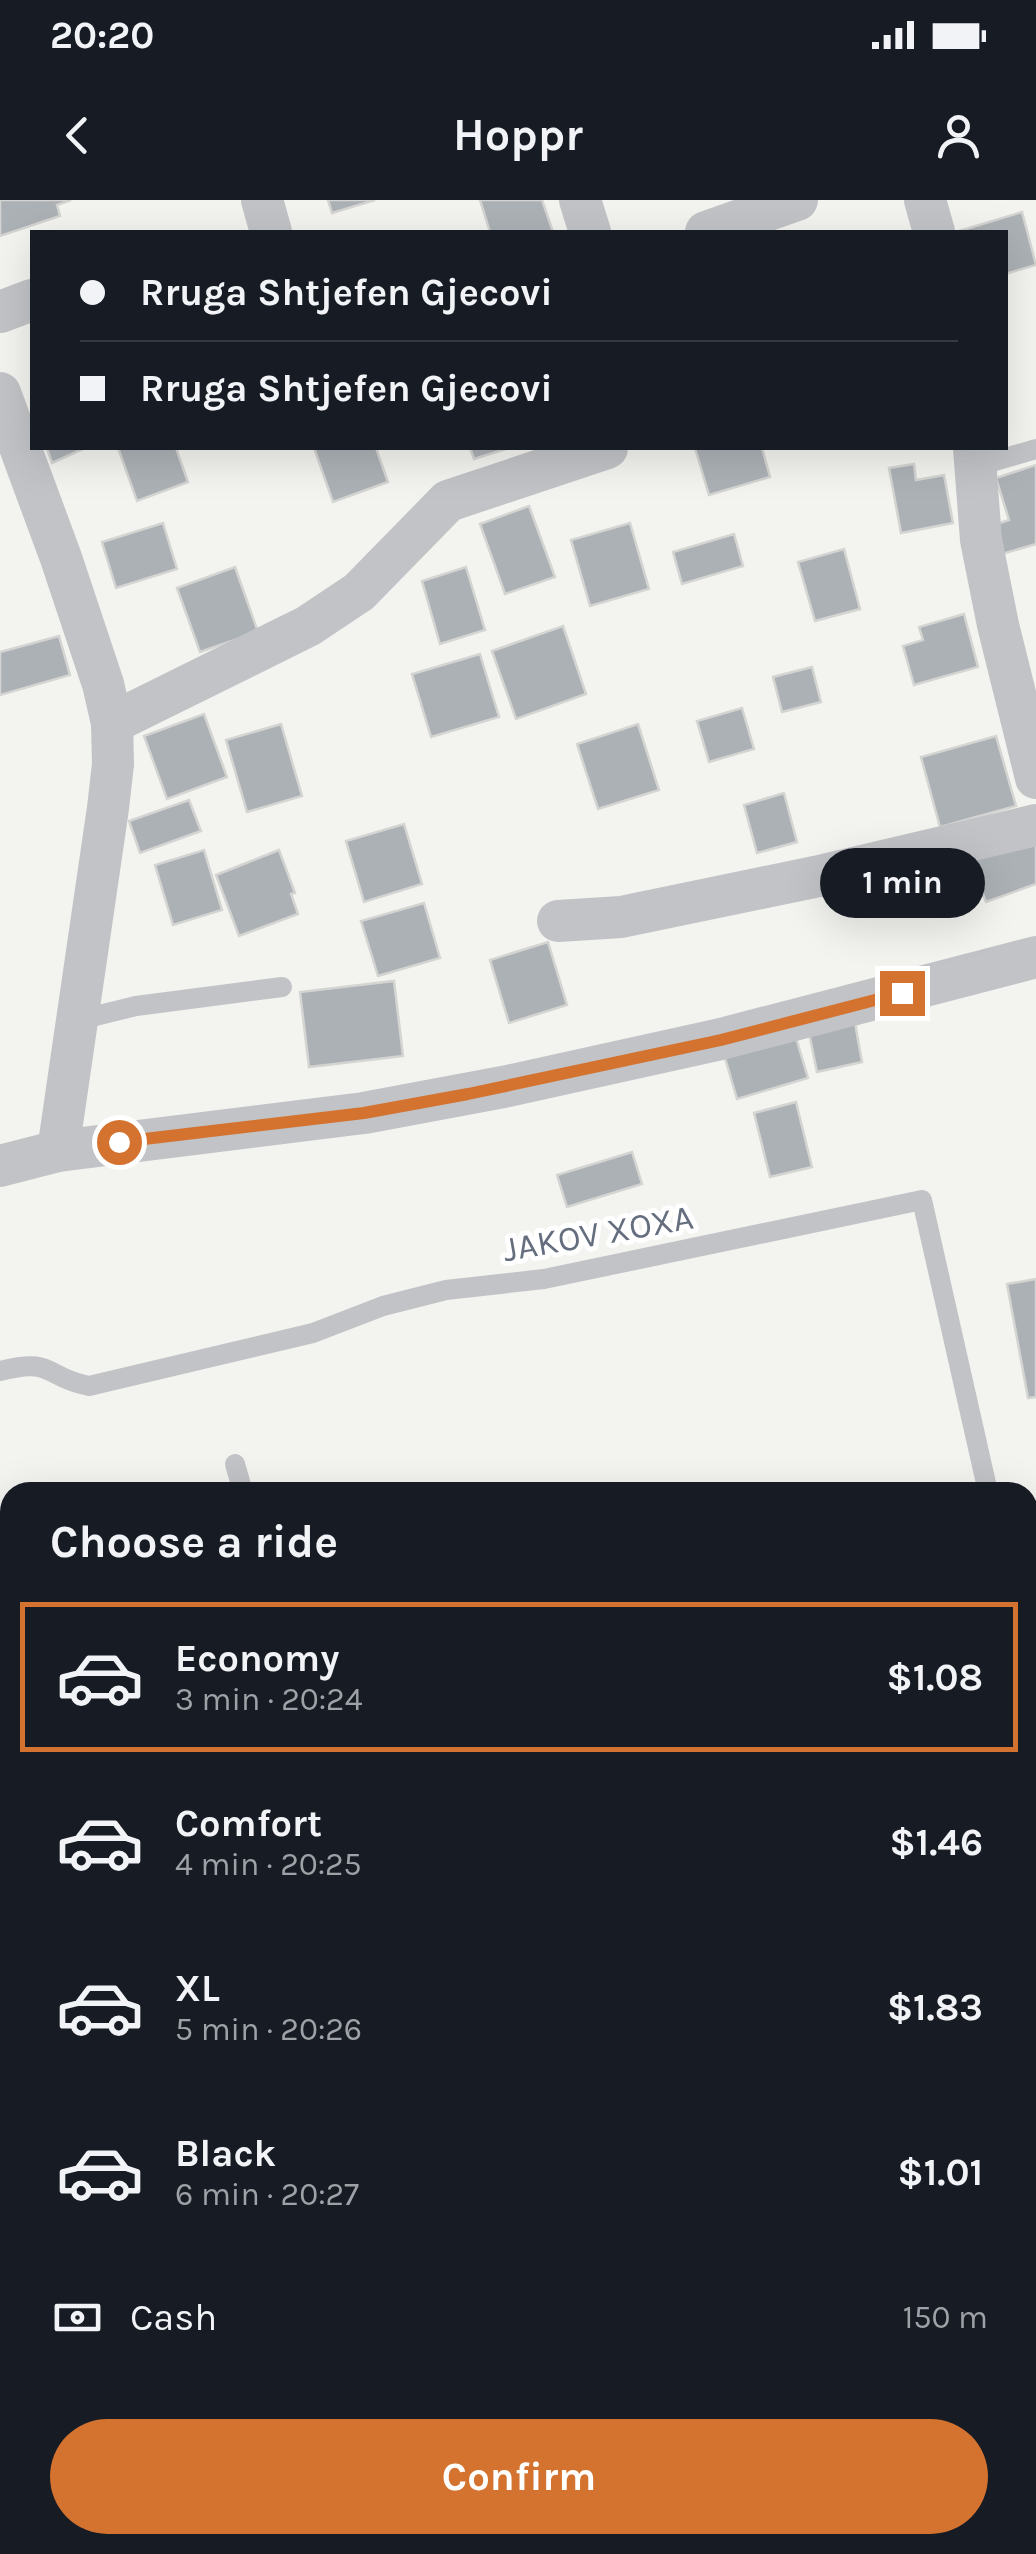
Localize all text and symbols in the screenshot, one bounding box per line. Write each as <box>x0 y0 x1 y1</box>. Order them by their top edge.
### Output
text: 20:20 <box>50 13 154 58</box>
icon: back <box>50 108 105 163</box>
icon: person <box>931 108 986 163</box>
text: Hoppr <box>453 109 583 161</box>
text: Rruga Shtjefen Gjecovi <box>140 270 553 315</box>
text: Rruga Shtjefen Gjecovi <box>140 366 553 411</box>
callout: 1 min <box>820 848 984 918</box>
text: 1 min <box>862 864 943 901</box>
route end <box>880 971 925 1016</box>
route start <box>97 1120 142 1165</box>
street label: JAKOV XOXA <box>500 1197 696 1270</box>
text: Choose a ride <box>50 1516 338 1568</box>
icon: car <box>55 1632 145 1722</box>
text: Economy <box>175 1636 339 1681</box>
text: $1.08 <box>886 1655 983 1700</box>
text: 3 min · 20:24 <box>175 1681 363 1718</box>
icon: car <box>55 1797 145 1887</box>
text: Comfort <box>175 1801 322 1846</box>
text: $1.46 <box>889 1820 983 1865</box>
text: 4 min · 20:25 <box>175 1846 362 1883</box>
icon: car <box>55 1962 145 2052</box>
text: XL <box>175 1966 220 2011</box>
text: $1.83 <box>887 1985 983 2030</box>
text: 5 min · 20:26 <box>175 2011 362 2048</box>
icon: car <box>55 2127 145 2217</box>
text: Black <box>175 2131 276 2176</box>
text: $1.01 <box>898 2150 983 2195</box>
text: 6 min · 20:27 <box>175 2176 359 2213</box>
icon: cash <box>50 2290 105 2345</box>
text: Cash <box>130 2295 217 2340</box>
text: 150 m <box>903 2299 988 2336</box>
button: Confirm <box>50 2419 988 2534</box>

